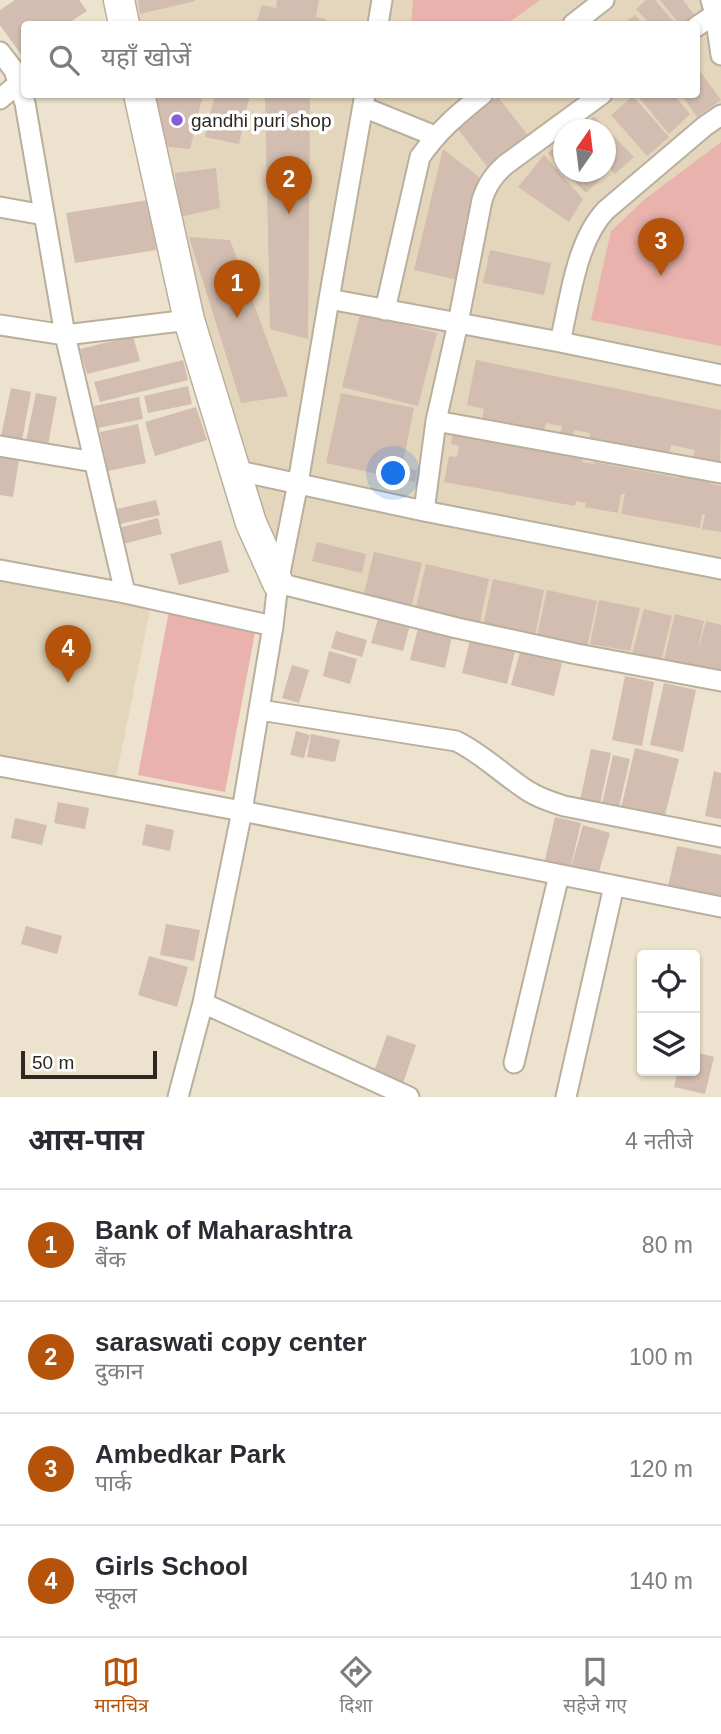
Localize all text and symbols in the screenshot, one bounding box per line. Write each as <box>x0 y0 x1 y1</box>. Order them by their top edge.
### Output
search box <box>21 21 700 98</box>
icon: search <box>45 41 83 79</box>
text: यहाँ खोजें <box>101 42 191 72</box>
place label: gandhi puri shop <box>191 110 332 131</box>
marker: gandhi puri shop <box>169 112 185 128</box>
north arrow <box>553 119 616 182</box>
pin: 2 <box>266 156 312 214</box>
pin: 3 <box>638 218 684 276</box>
pin: 1 <box>214 260 260 318</box>
your location <box>376 456 410 490</box>
pin: 4 <box>45 625 91 683</box>
map controls <box>637 950 700 1076</box>
button: locate <box>637 950 700 1013</box>
button: layers <box>637 1013 700 1076</box>
scale bar <box>21 1048 158 1080</box>
text: 50 m <box>32 1052 74 1073</box>
text: आस-पास <box>28 1123 144 1156</box>
text: 4 नतीजे <box>625 1128 693 1154</box>
text: Bank of Maharashtra <box>95 1215 352 1245</box>
text: 1 <box>45 1232 57 1258</box>
text: 80 m <box>642 1232 693 1258</box>
text: बैंक <box>95 1246 126 1272</box>
text: saraswati copy center <box>95 1327 367 1357</box>
text: 2 <box>45 1344 57 1370</box>
text: 100 m <box>629 1344 693 1370</box>
text: दुकान <box>95 1358 144 1384</box>
text: Ambedkar Park <box>95 1439 286 1469</box>
text: 3 <box>45 1456 57 1482</box>
text: 120 m <box>629 1456 693 1482</box>
text: पार्क <box>95 1470 132 1496</box>
text: Girls School <box>95 1551 248 1581</box>
text: 4 <box>45 1568 57 1594</box>
text: 140 m <box>629 1568 693 1594</box>
text: स्कूल <box>95 1582 137 1608</box>
tab: मानचित्र <box>94 1653 149 1720</box>
tab: दिशा <box>337 1653 375 1720</box>
tab: सहेजे गए <box>563 1653 627 1720</box>

